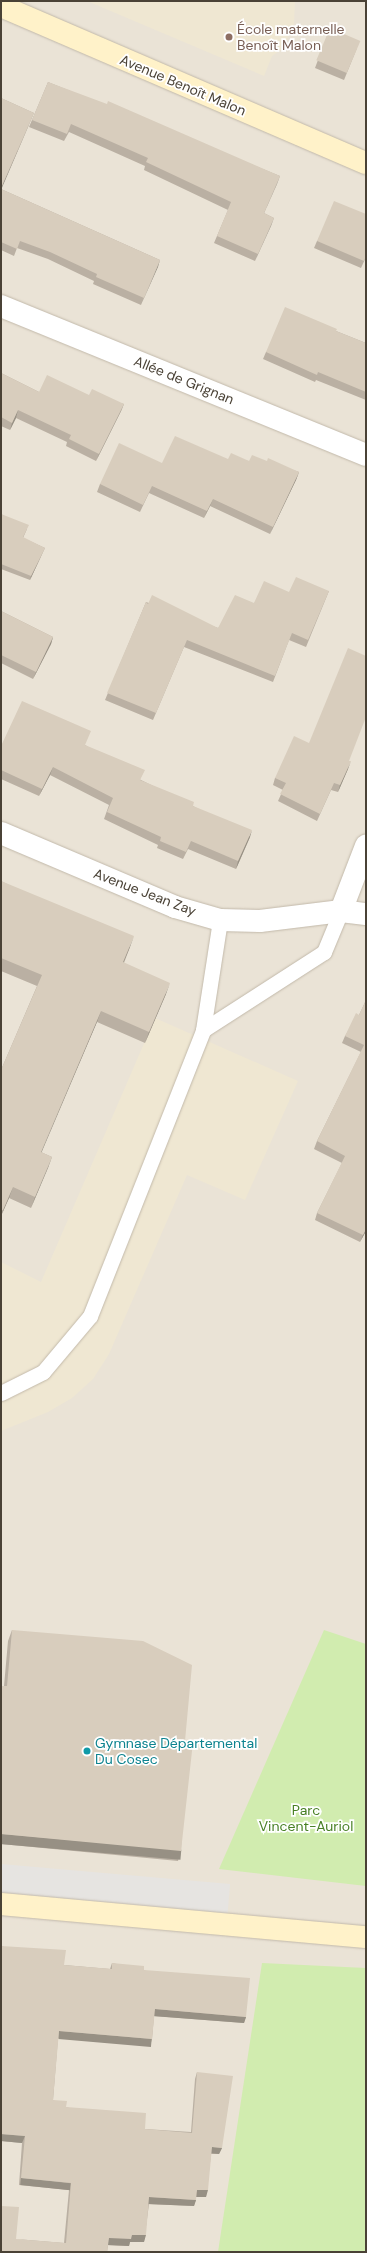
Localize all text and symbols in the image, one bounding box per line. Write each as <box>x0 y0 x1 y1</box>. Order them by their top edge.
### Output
place label: École maternelle Benoît Malon <box>237 21 345 54</box>
marker: École maternelle Benoît Malon <box>224 32 234 42</box>
street label: Avenue Benoît Malon <box>117 51 249 119</box>
street label: Allée de Grignan <box>132 352 236 408</box>
street label: Avenue Jean Zay <box>91 865 199 919</box>
place label: Gymnase Départemental Du Cosec <box>95 1735 257 1768</box>
marker: Gymnase Départemental Du Cosec <box>82 1746 92 1756</box>
park label: Parc Vincent-Auriol <box>259 1802 353 1834</box>

